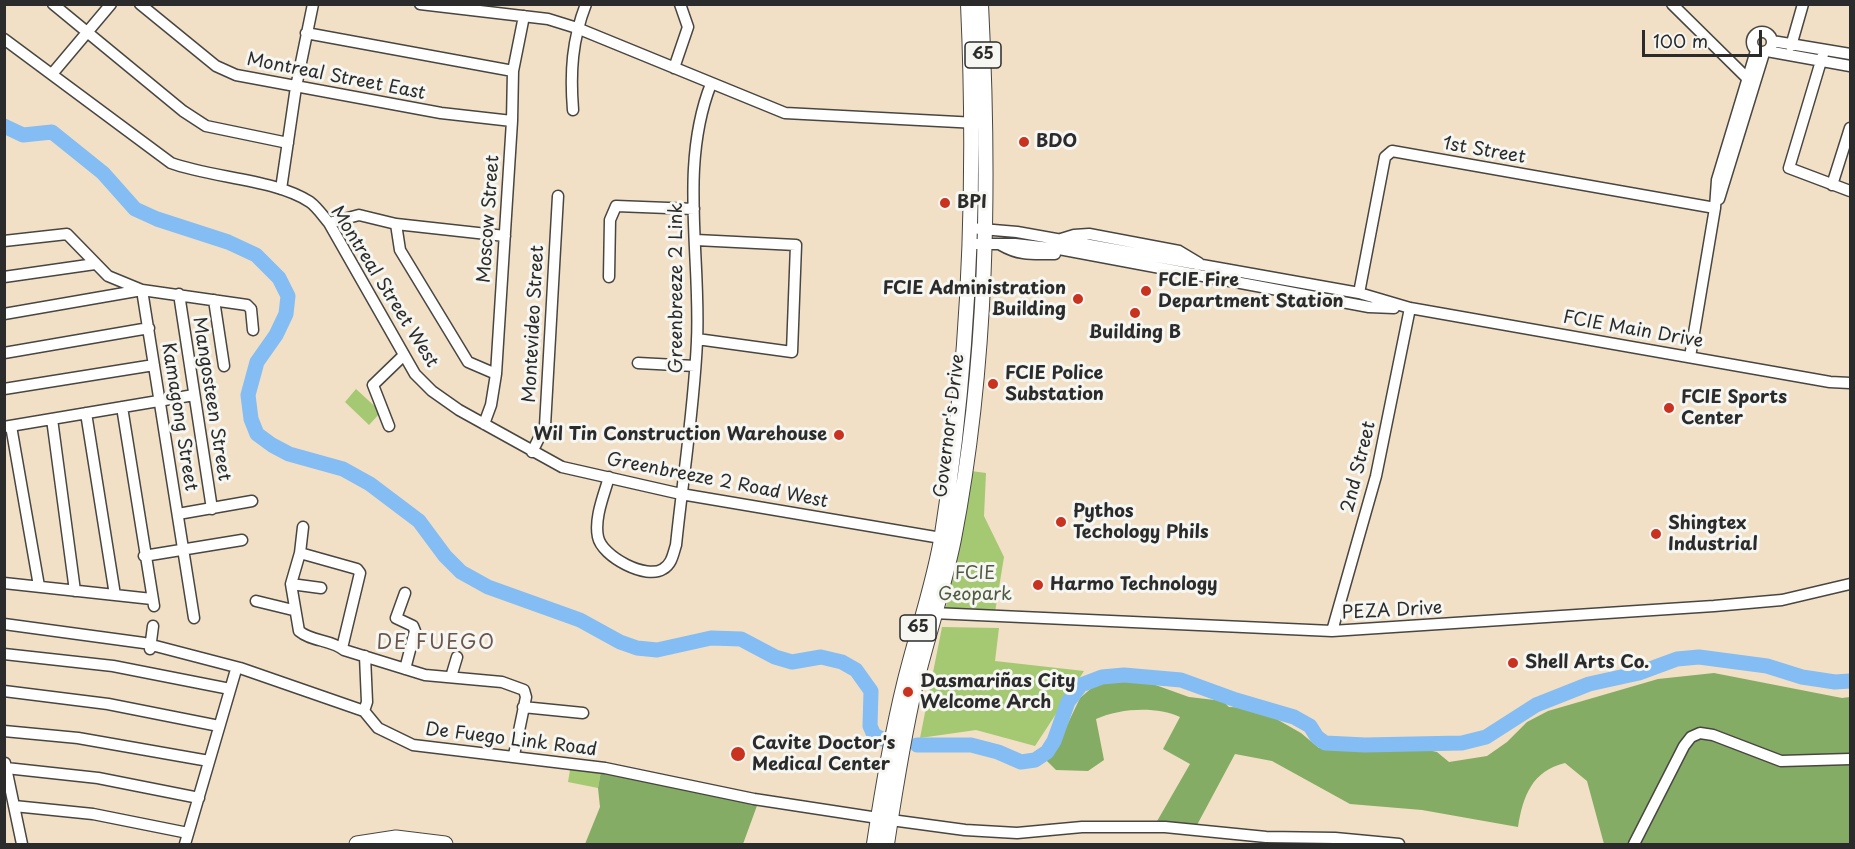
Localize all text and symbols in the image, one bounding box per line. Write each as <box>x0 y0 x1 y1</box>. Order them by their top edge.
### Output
scale bar <box>1645 18 1765 56</box>
text: 100 m <box>1653 27 1708 54</box>
road number: 65 <box>965 42 1001 68</box>
street label: Montreal Street East <box>245 49 427 105</box>
place label: BDO <box>1036 131 1077 153</box>
street label: 1st Street <box>1441 133 1527 169</box>
marker: BDO <box>1017 135 1031 149</box>
street label: Moscow Street <box>474 154 504 284</box>
place label: BPI <box>957 192 987 214</box>
marker: BPI <box>938 196 952 210</box>
street label: Montreal Street West <box>326 202 442 372</box>
street label: Greenbreeze 2 Link <box>666 203 688 373</box>
street label: Montevideo Street <box>519 245 549 403</box>
place label: FCIE Fire Department Station <box>1158 270 1344 312</box>
place label: FCIE Administration Building <box>883 278 1066 320</box>
marker: FCIE Fire Department Station <box>1139 284 1153 298</box>
marker: FCIE Administration Building <box>1071 292 1085 306</box>
marker: Building B <box>1128 306 1142 320</box>
street label: FCIE Main Drive <box>1561 307 1705 353</box>
street label: Mangosteen Street <box>187 315 235 483</box>
place label: Building B <box>1089 322 1181 344</box>
street label: Kamagong Street <box>157 341 201 493</box>
street label: Governor's Drive <box>930 353 970 499</box>
place label: FCIE Police Substation <box>1005 363 1104 406</box>
marker: FCIE Police Substation <box>986 377 1000 391</box>
place label: FCIE Sports Center <box>1681 387 1787 430</box>
marker: FCIE Sports Center <box>1662 401 1676 415</box>
street label: 2nd Street <box>1337 419 1381 515</box>
place label: Wil Tin Construction Warehouse <box>534 424 827 446</box>
marker: Wil Tin Construction Warehouse <box>832 428 846 442</box>
street label: Greenbreeze 2 Road West <box>605 449 829 513</box>
place label: Pythos Techology Phils <box>1073 501 1209 544</box>
place label: Shingtex Industrial <box>1668 513 1758 556</box>
marker: Pythos Techology Phils <box>1054 515 1068 529</box>
marker: Shingtex Industrial <box>1649 527 1663 541</box>
park label: FCIE Geopark <box>938 563 1012 606</box>
place label: Harmo Technology <box>1050 574 1217 596</box>
marker: Harmo Technology <box>1031 578 1045 592</box>
street label: PEZA Drive <box>1341 598 1443 624</box>
road number: 65 <box>900 615 936 641</box>
district label: DE FUEGO <box>376 631 496 655</box>
place label: Shell Arts Co. <box>1525 652 1649 674</box>
marker: Shell Arts Co. <box>1506 656 1520 670</box>
place label: Dasmariñas City Welcome Arch <box>920 671 1076 714</box>
marker: Dasmariñas City Welcome Arch <box>901 685 915 699</box>
street label: De Fuego Link Road <box>424 719 598 761</box>
place label: Cavite Doctor's Medical Center <box>752 733 895 776</box>
marker: Cavite Doctor's Medical Center <box>729 745 747 763</box>

